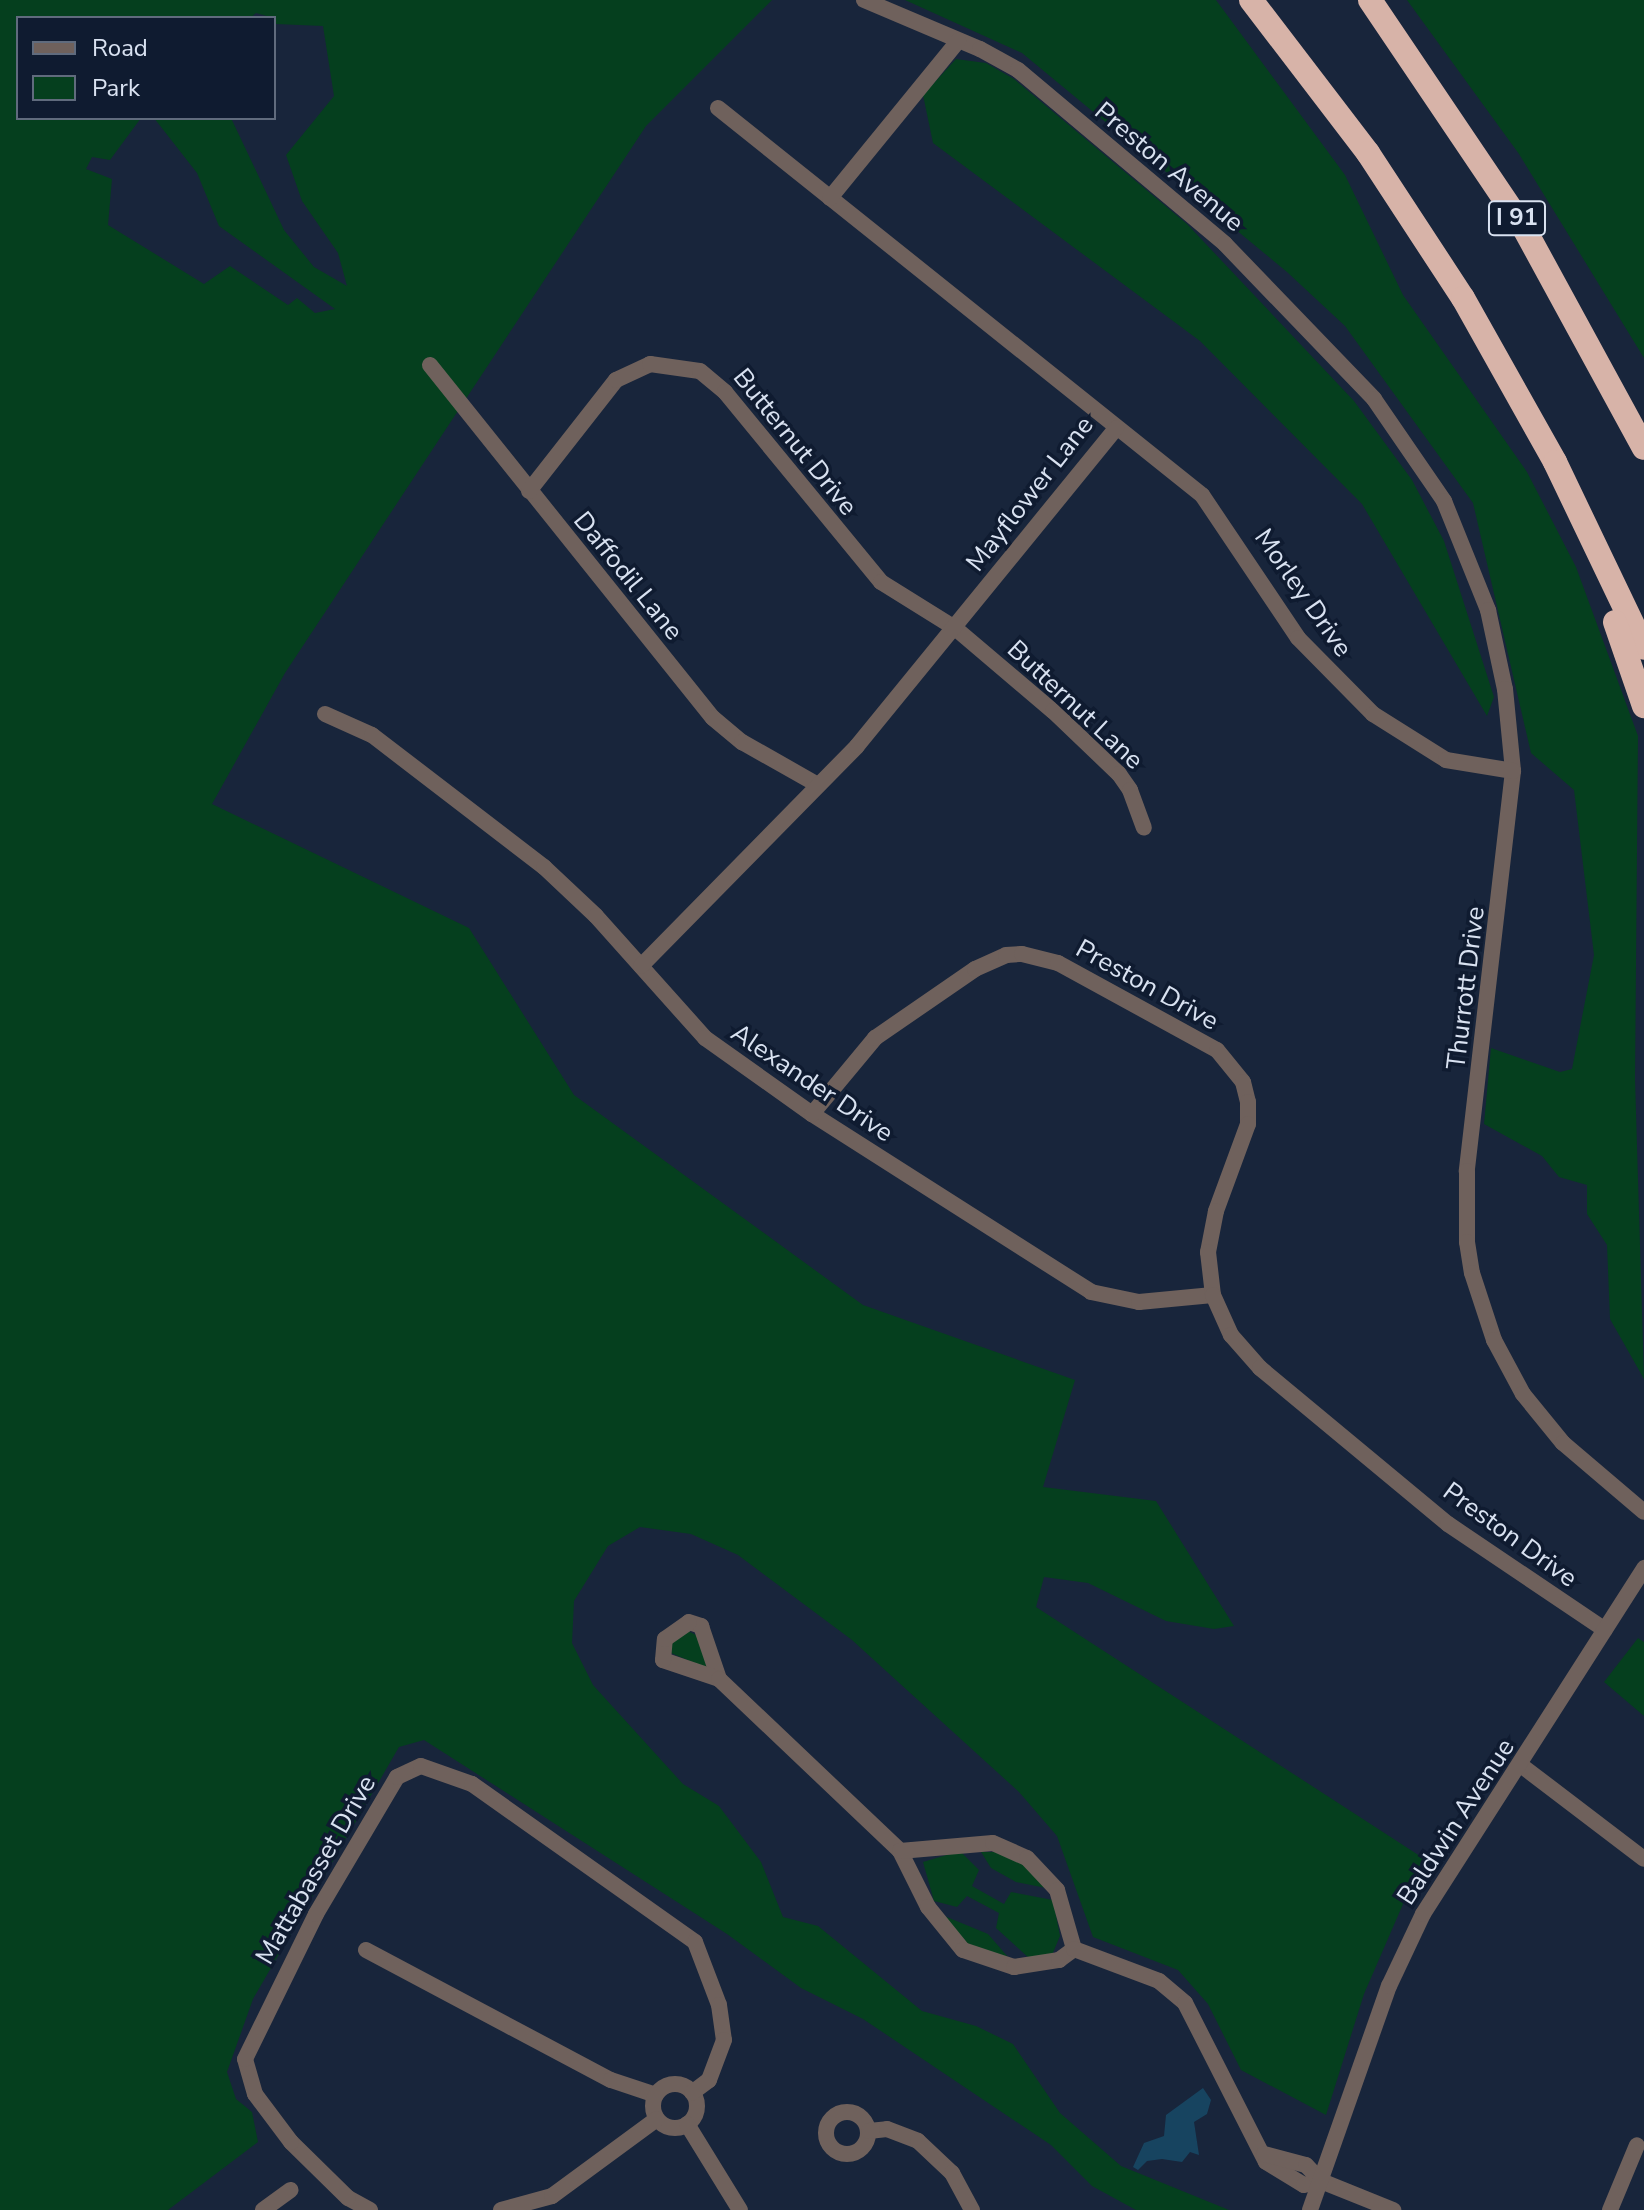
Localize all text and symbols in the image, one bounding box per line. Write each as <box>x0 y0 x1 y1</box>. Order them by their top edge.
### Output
legend <box>16 16 276 120</box>
text: Road <box>92 32 148 64</box>
text: Park <box>92 72 140 104</box>
street label: Preston Avenue <box>1088 96 1250 238</box>
road number: I 91 <box>1487 198 1547 238</box>
street label: Butternut Drive <box>726 362 864 522</box>
street label: Mayflower Lane <box>960 410 1100 578</box>
street label: Daffodil Lane <box>567 506 689 646</box>
street label: Morley Drive <box>1248 523 1358 663</box>
street label: Butternut Lane <box>1000 634 1150 776</box>
street label: Thurrott Drive <box>1441 905 1491 1071</box>
street label: Preston Drive <box>1070 933 1224 1037</box>
street label: Alexander Drive <box>725 1017 899 1149</box>
street label: Preston Drive <box>1437 1476 1583 1594</box>
street label: Baldwin Avenue <box>1391 1733 1521 1911</box>
street label: Mattabasset Drive <box>249 1770 383 1970</box>

